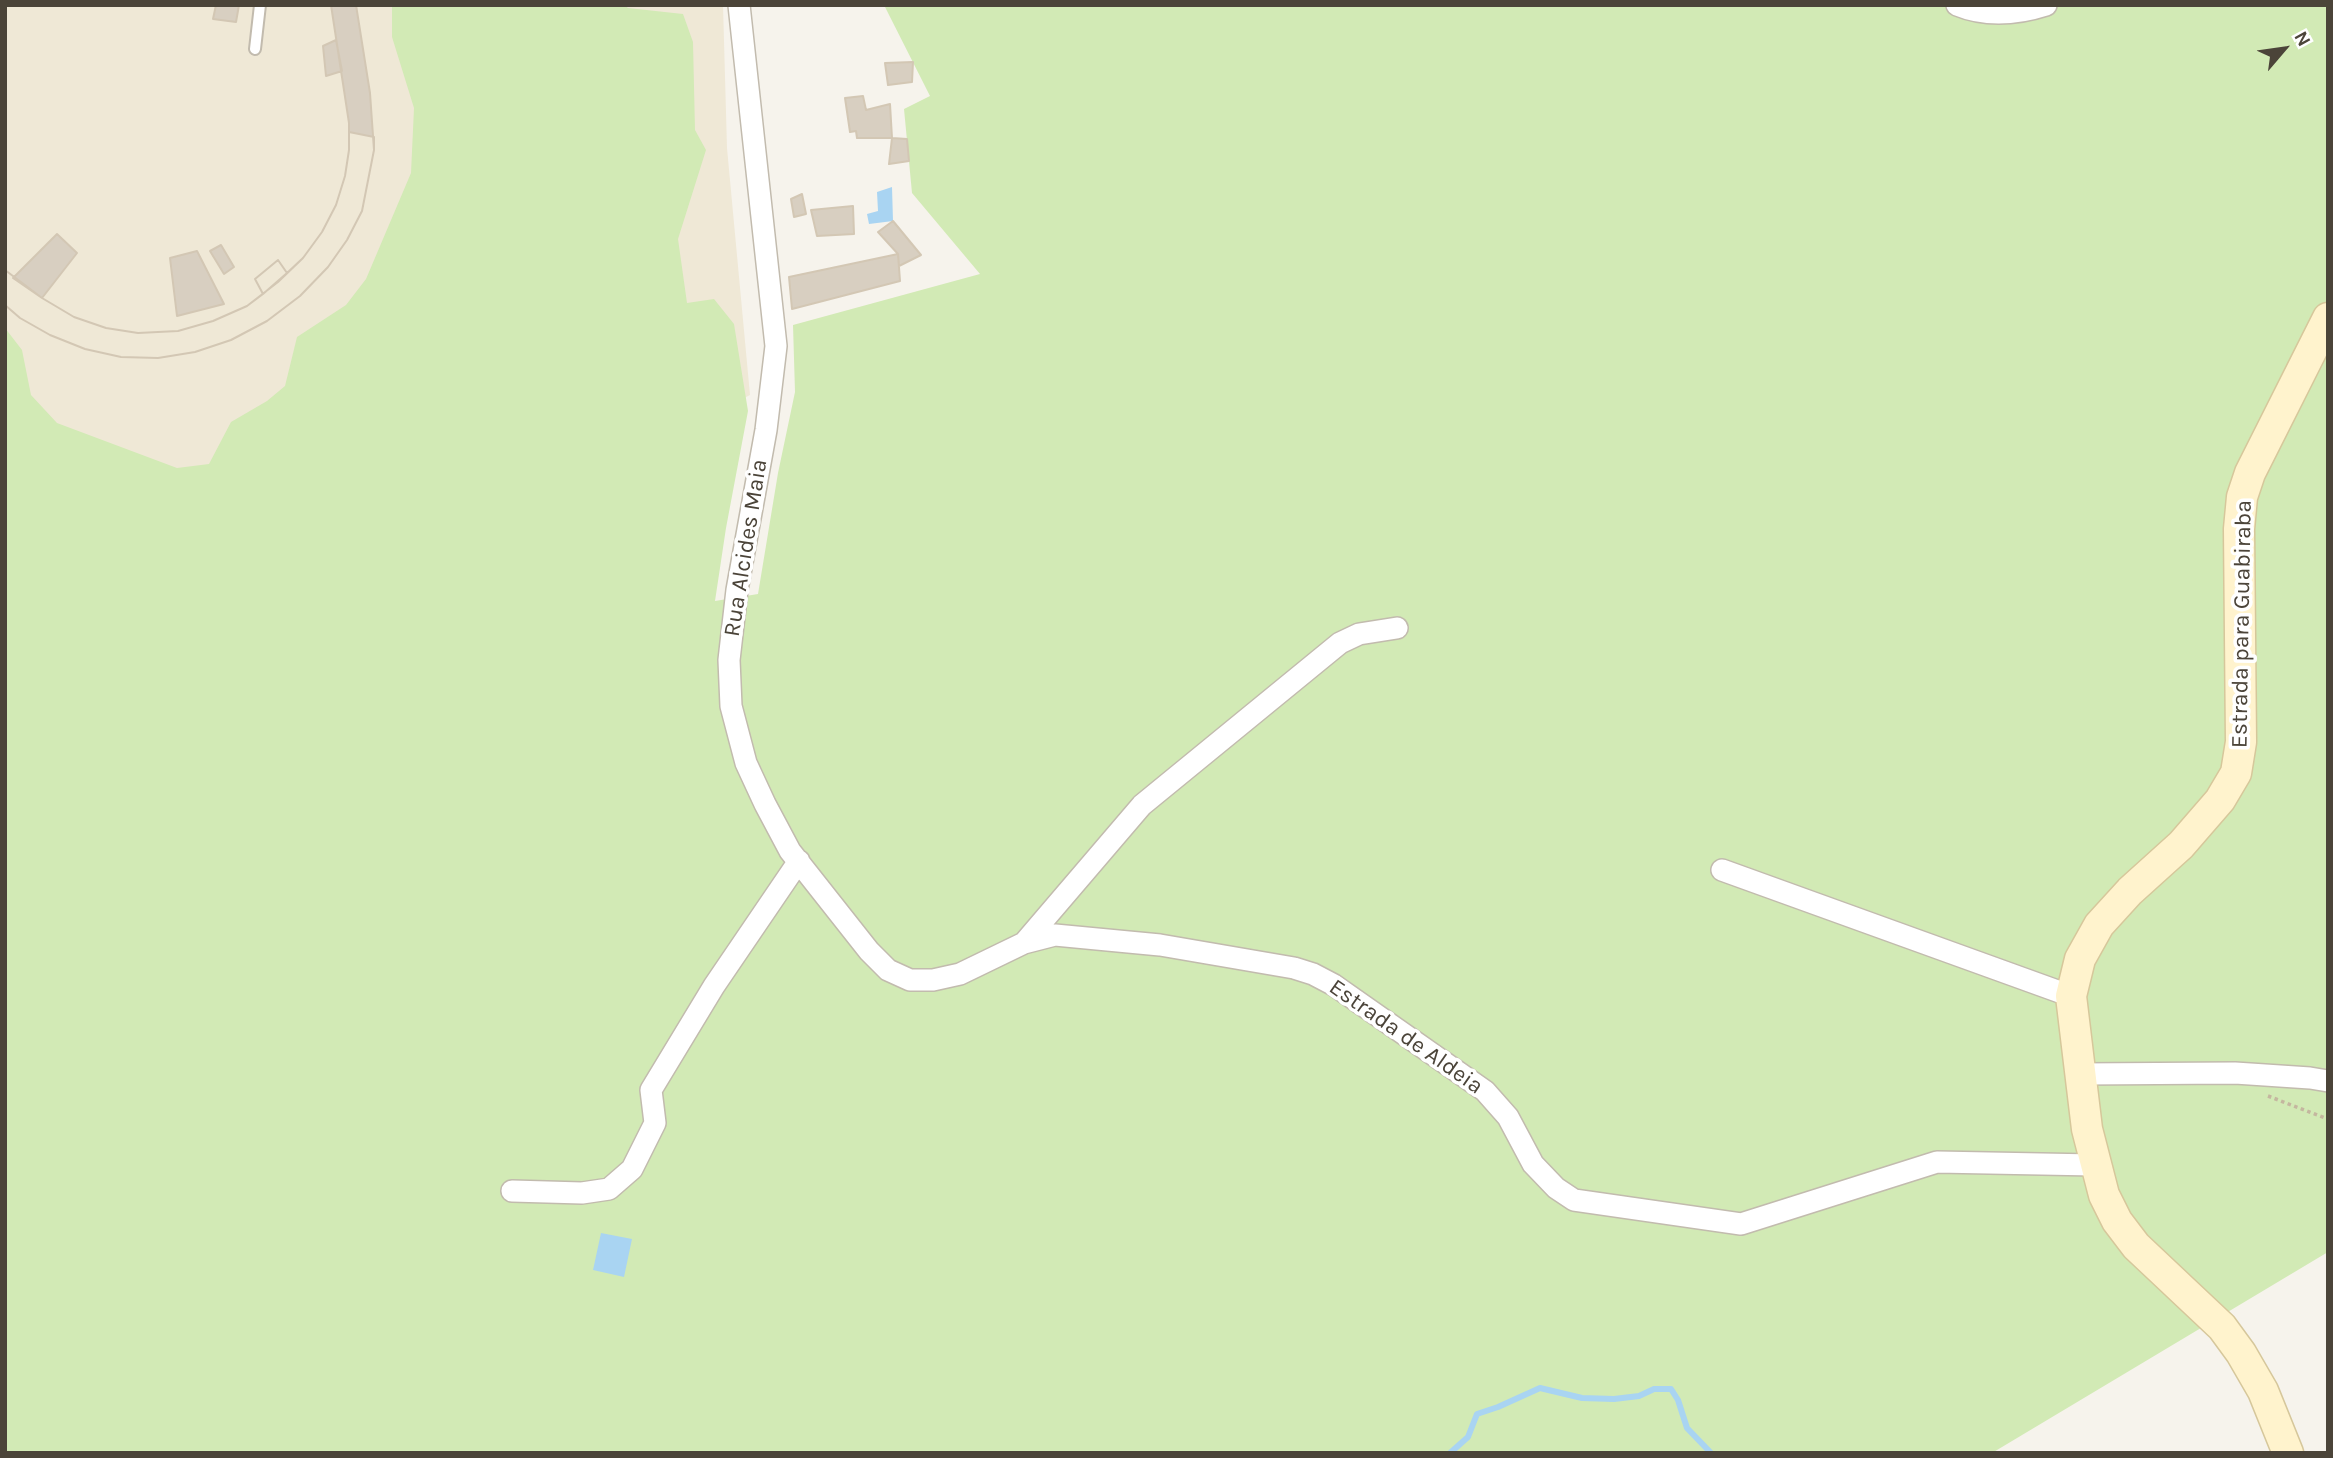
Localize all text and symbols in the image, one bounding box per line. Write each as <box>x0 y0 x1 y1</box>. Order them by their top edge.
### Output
north arrow <box>2249 14 2319 84</box>
text: N <box>2289 28 2315 50</box>
street label: Rua Alcides Maia <box>718 457 774 639</box>
street label: Estrada para Guabiraba <box>2226 500 2258 748</box>
street label: Estrada de Aldeia <box>1324 974 1488 1100</box>

